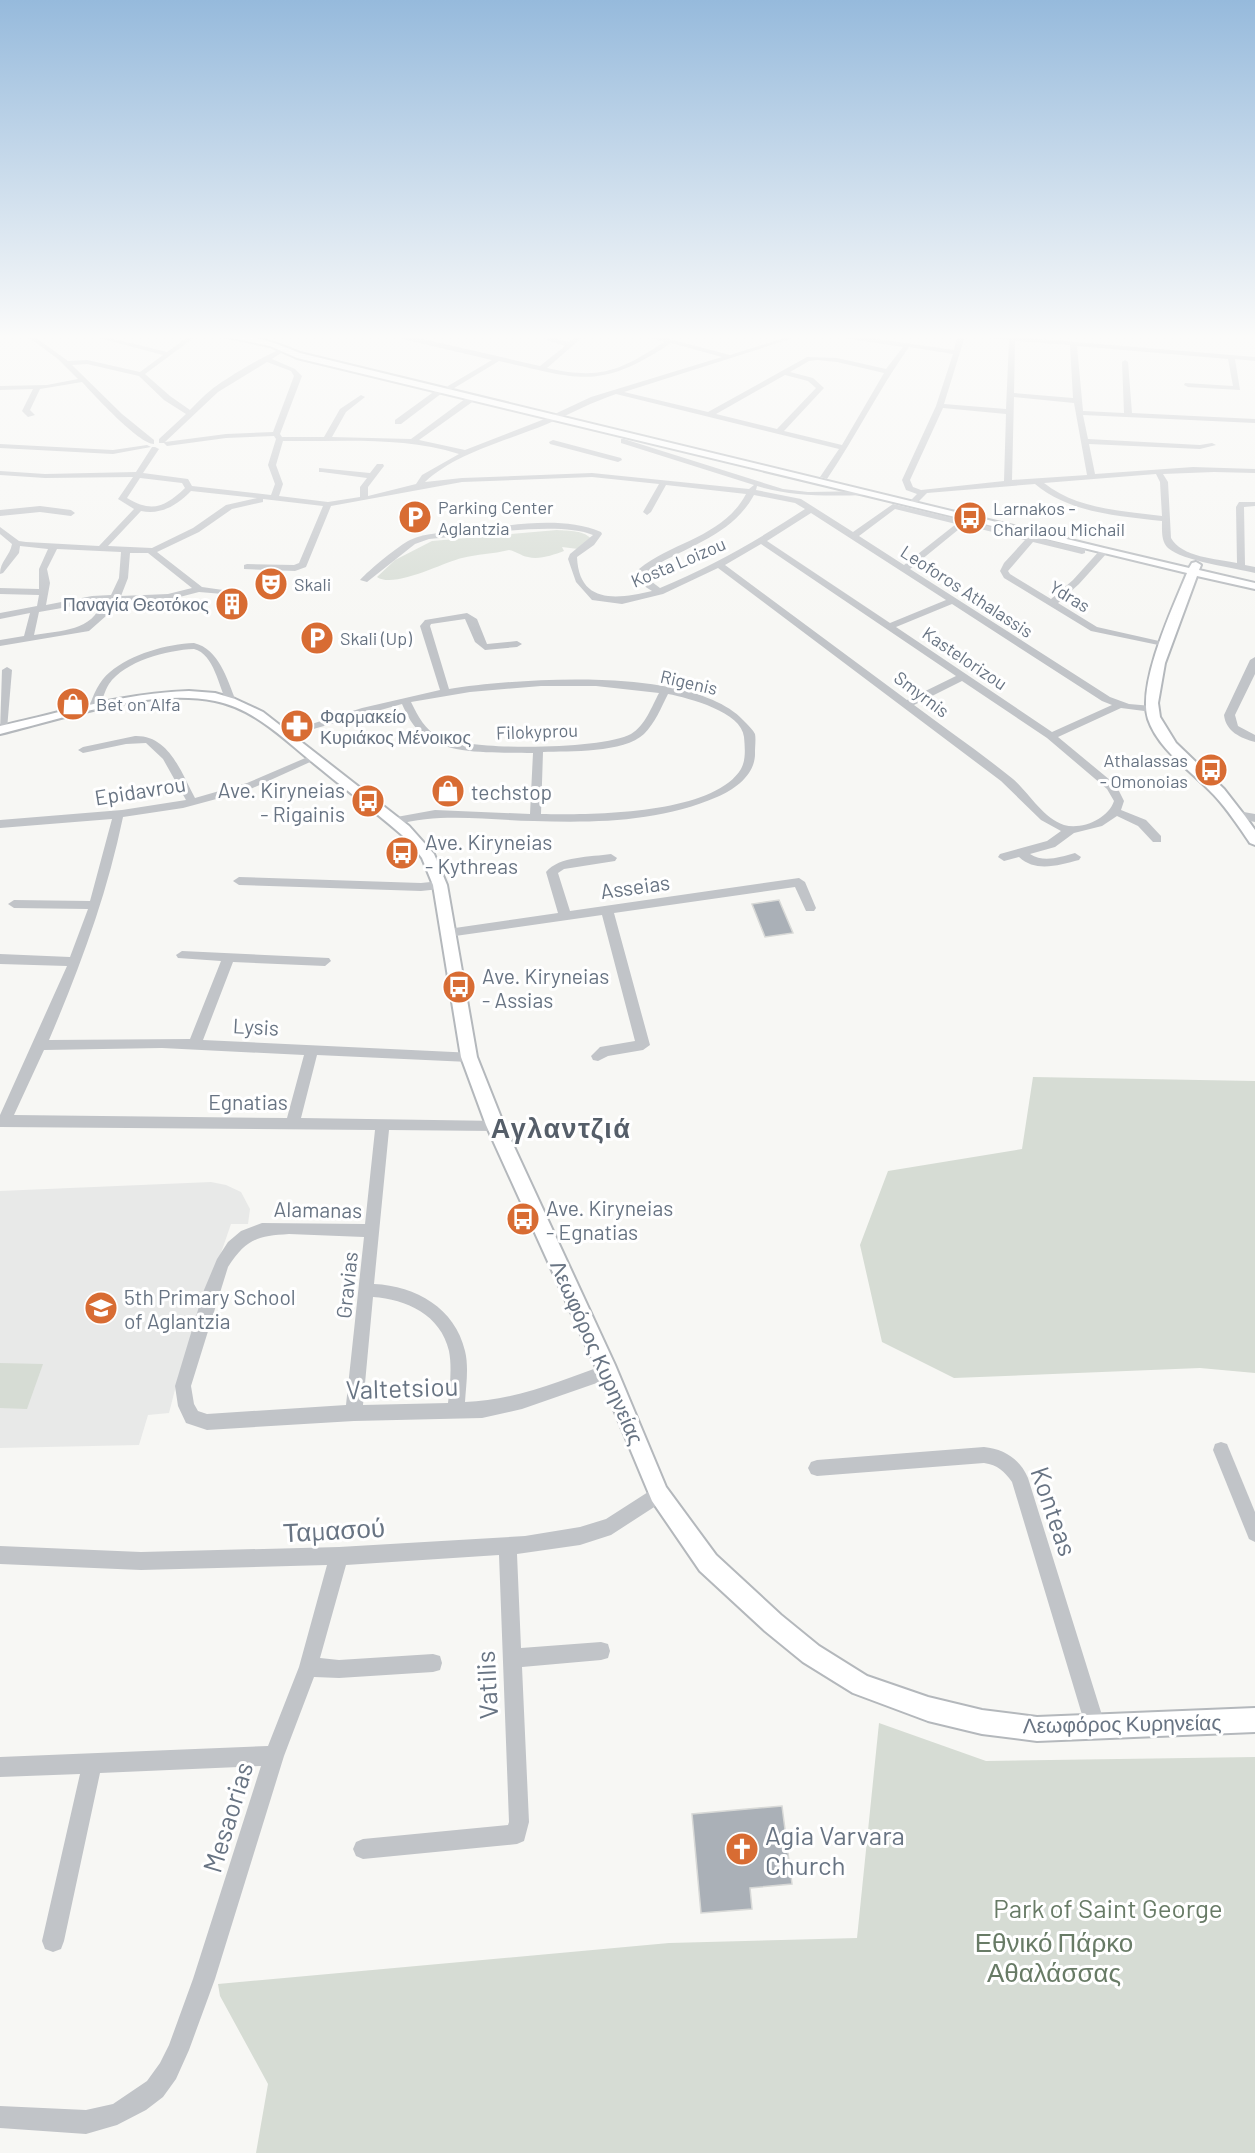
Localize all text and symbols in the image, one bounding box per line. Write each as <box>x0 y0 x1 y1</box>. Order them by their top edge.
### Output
place label: Parking Center Aglantzia <box>438 496 554 539</box>
place label: Larnakos - Charilaou Michail <box>993 497 1125 540</box>
parking icon: Parking Center Aglantzia <box>397 499 433 535</box>
bus stop icon: Larnakos - Charilaou Michail <box>952 500 988 536</box>
street label: Kosta Loizou <box>627 532 729 592</box>
street label: Leoforos Athalassis <box>897 540 1037 642</box>
theatre icon: Skali <box>253 566 289 602</box>
place label: Skali <box>294 573 331 595</box>
street label: Ydras <box>1046 575 1094 617</box>
building icon: Παναγία Θεοτόκος <box>214 586 250 622</box>
place label: Παναγία Θεοτόκος <box>63 593 209 615</box>
parking icon: Skali (Up) <box>299 620 335 656</box>
street label: Kastelorizou <box>919 622 1011 694</box>
place label: Skali (Up) <box>340 627 412 649</box>
street label: Rigenis <box>658 665 720 699</box>
street label: Smyrnis <box>890 666 954 722</box>
shop icon: Bet on Alfa <box>55 686 91 722</box>
place label: Bet on Alfa <box>96 693 180 715</box>
place label: Φαρμακείο Κυριάκος Μένοικος <box>320 705 471 748</box>
pharmacy icon: Φαρμακείο Κυριάκος Μένοικος <box>279 708 315 744</box>
street label: Filokyprou <box>496 719 578 743</box>
place label: Athalassas - Omonoias <box>1100 749 1188 792</box>
bus stop icon: Athalassas - Omonoias <box>1193 752 1229 788</box>
street label: Epidavrou <box>93 770 187 810</box>
shop icon: techstop <box>430 773 466 809</box>
place label: Ave. Kiryneias - Rigainis <box>218 777 345 826</box>
place label: techstop <box>471 779 552 804</box>
bus stop icon: Ave. Kiryneias - Rigainis <box>350 783 386 819</box>
place label: Ave. Kiryneias - Kythreas <box>425 829 552 878</box>
bus stop icon: Ave. Kiryneias - Kythreas <box>384 835 420 871</box>
street label: Asseias <box>599 869 671 903</box>
place label: Ave. Kiryneias - Assias <box>482 963 609 1012</box>
bus stop icon: Ave. Kiryneias - Assias <box>441 969 477 1005</box>
street label: Lysis <box>232 1012 280 1040</box>
street label: Egnatias <box>208 1089 288 1114</box>
district label: Αγλαντζιά <box>491 1111 631 1144</box>
place label: Ave. Kiryneias - Egnatias <box>546 1195 673 1244</box>
street label: Alamanas <box>274 1196 362 1222</box>
bus stop icon: Ave. Kiryneias - Egnatias <box>505 1201 541 1237</box>
street label: Gravias <box>330 1250 362 1320</box>
street label: Λεωφόρος Κυρηνείας <box>546 1256 650 1448</box>
place label: 5th Primary School of Aglantzia <box>124 1284 296 1333</box>
school or university icon: 5th Primary School of Aglantzia <box>83 1290 119 1326</box>
street label: Valtetsiou <box>345 1370 459 1404</box>
street label: Konteas <box>1025 1462 1085 1560</box>
street label: Ταμασού <box>282 1511 386 1547</box>
street label: Vatilis <box>469 1650 503 1720</box>
street label: Λεωφόρος Κυρηνείας <box>1022 1709 1222 1737</box>
street label: Mesaorias <box>196 1758 258 1876</box>
place label: Agia Varvara Church <box>765 1819 905 1880</box>
church icon: Agia Varvara Church <box>724 1831 760 1867</box>
park label: Park of Saint George <box>993 1892 1223 1923</box>
park label: Εθνικό Πάρκο Αθαλάσσας <box>975 1926 1133 1987</box>

